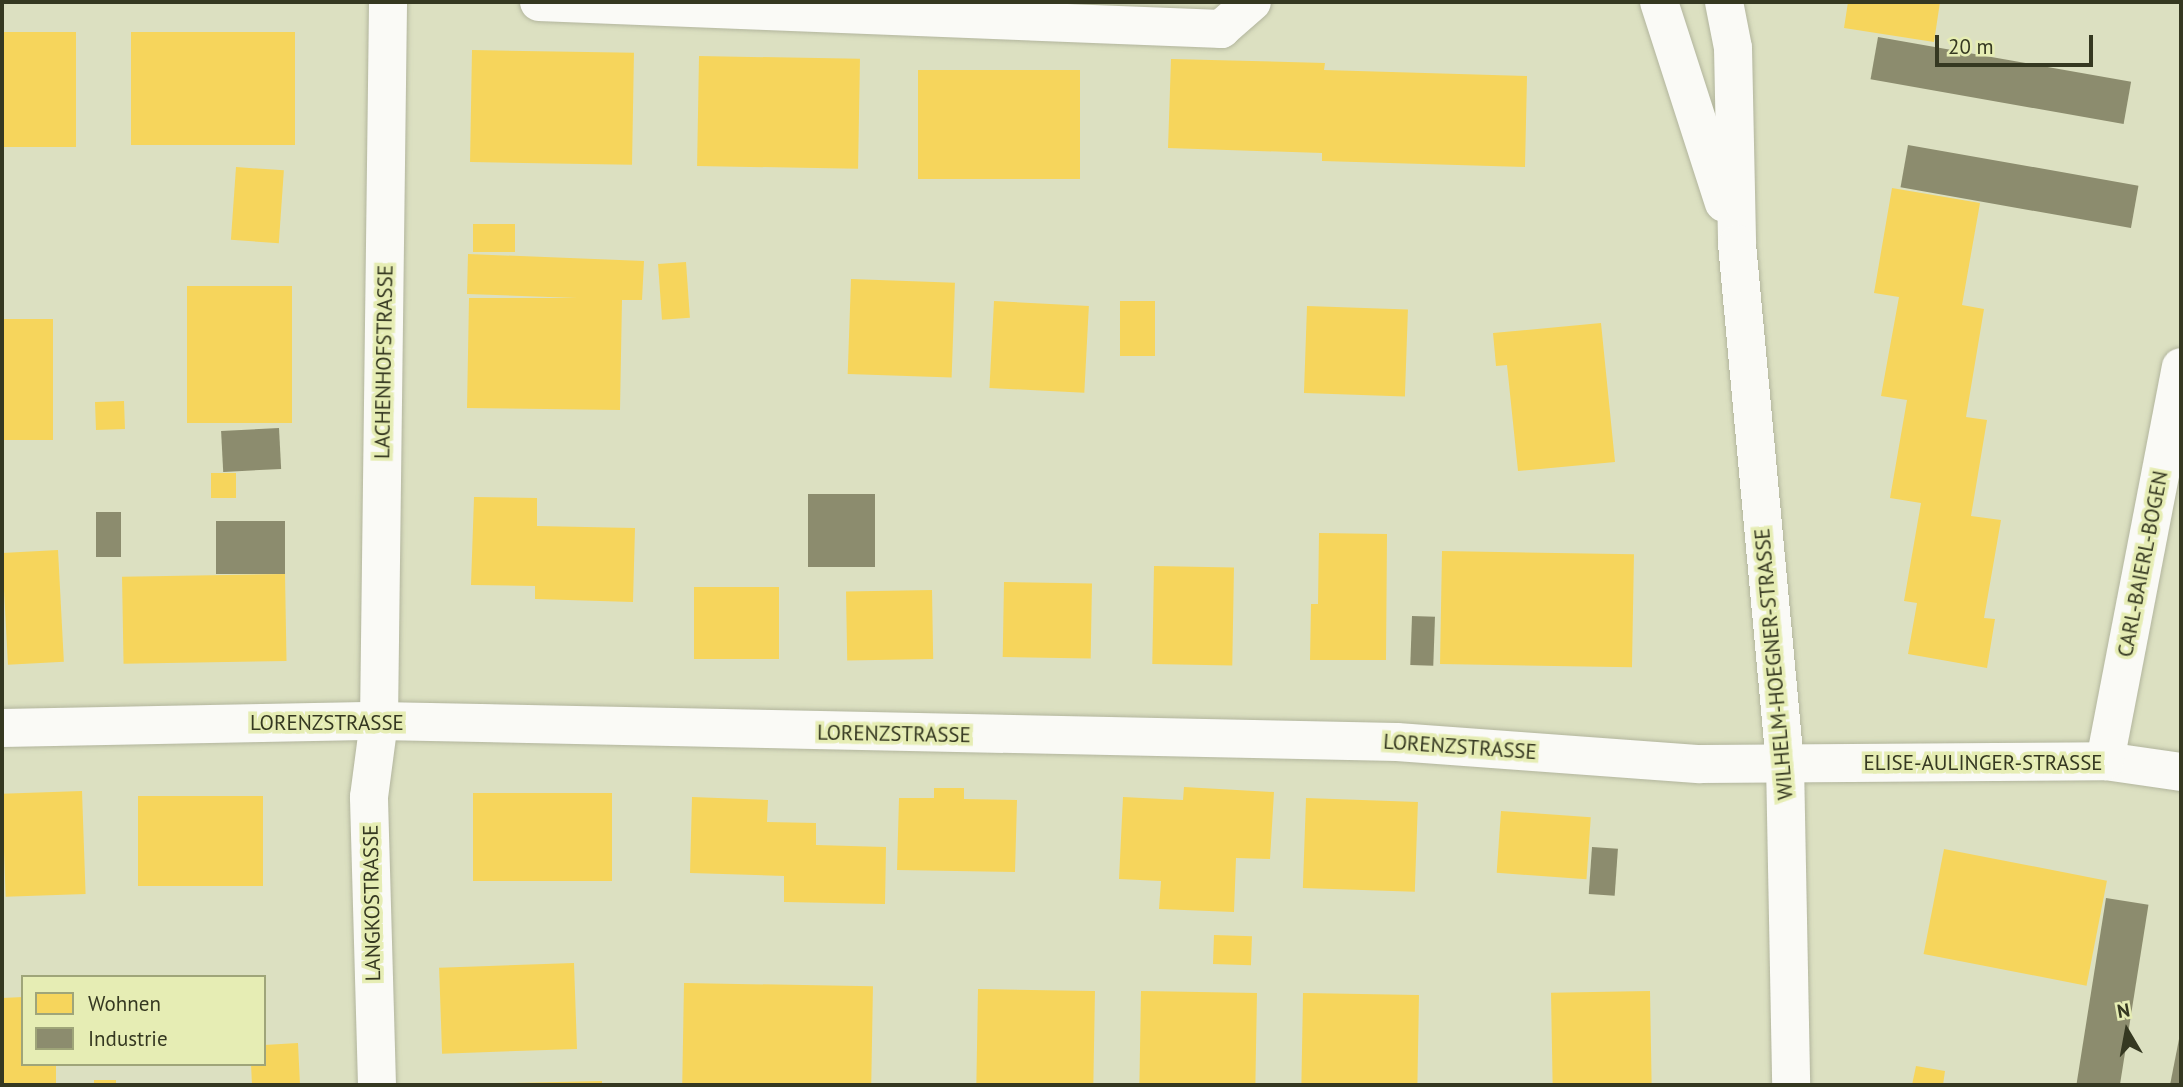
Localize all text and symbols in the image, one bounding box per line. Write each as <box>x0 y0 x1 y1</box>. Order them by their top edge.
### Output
scale bar <box>1938 21 2096 65</box>
text: 20 m <box>1948 33 1994 60</box>
street label: LACHENHOFSTRASSE <box>370 265 398 459</box>
street label: CARL-BAIERL-BOGEN <box>2113 469 2173 659</box>
street label: WILHELM-HOEGNER-STRASSE <box>1750 527 1798 801</box>
street label: LORENZSTRASSE <box>250 710 404 736</box>
street label: LORENZSTRASSE <box>817 720 971 748</box>
street label: LORENZSTRASSE <box>1382 729 1538 765</box>
street label: ELISE-AULINGER-STRASSE <box>1863 750 2103 776</box>
street label: LANGKOSTRASSE <box>358 824 386 982</box>
legend <box>21 975 266 1066</box>
text: Wohnen <box>88 990 161 1017</box>
north arrow <box>2092 996 2162 1066</box>
text: N <box>2115 997 2132 1023</box>
text: Industrie <box>88 1025 168 1052</box>

